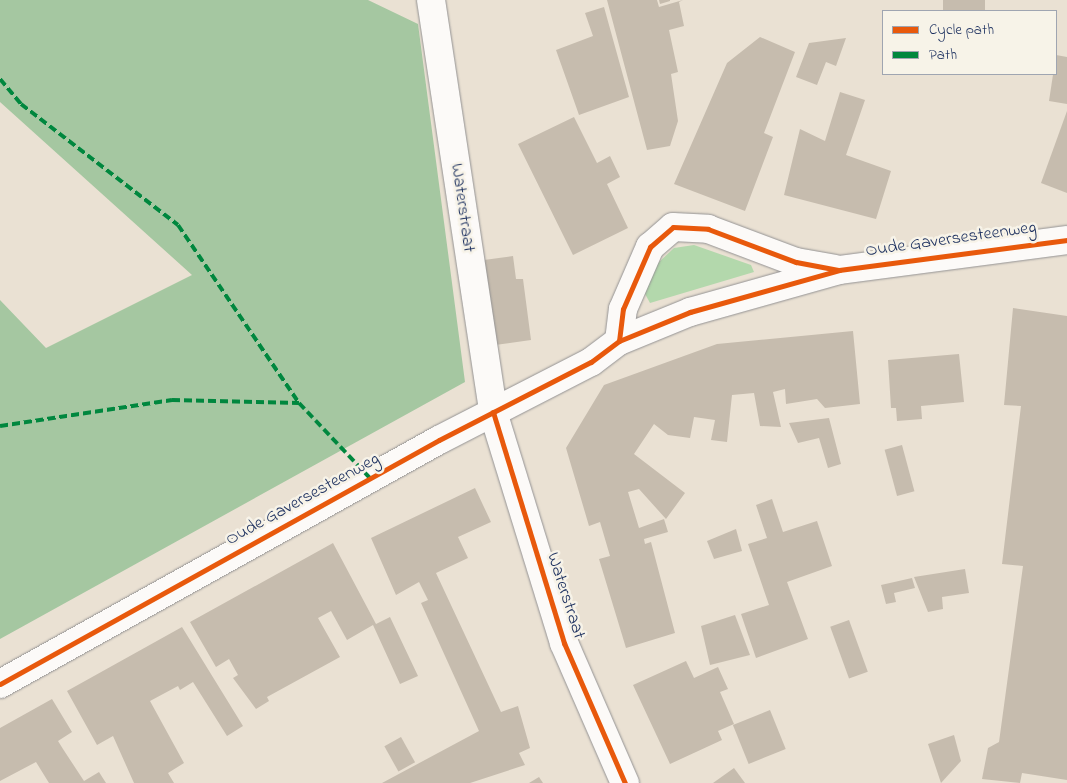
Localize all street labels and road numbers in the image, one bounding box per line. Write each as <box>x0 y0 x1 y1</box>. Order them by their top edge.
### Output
street label: Waterstraat <box>445 162 479 254</box>
street label: Oude Gaversesteenweg <box>864 217 1038 263</box>
street label: Oude Gaversesteenweg <box>222 449 384 551</box>
street label: Waterstraat <box>541 550 589 642</box>

